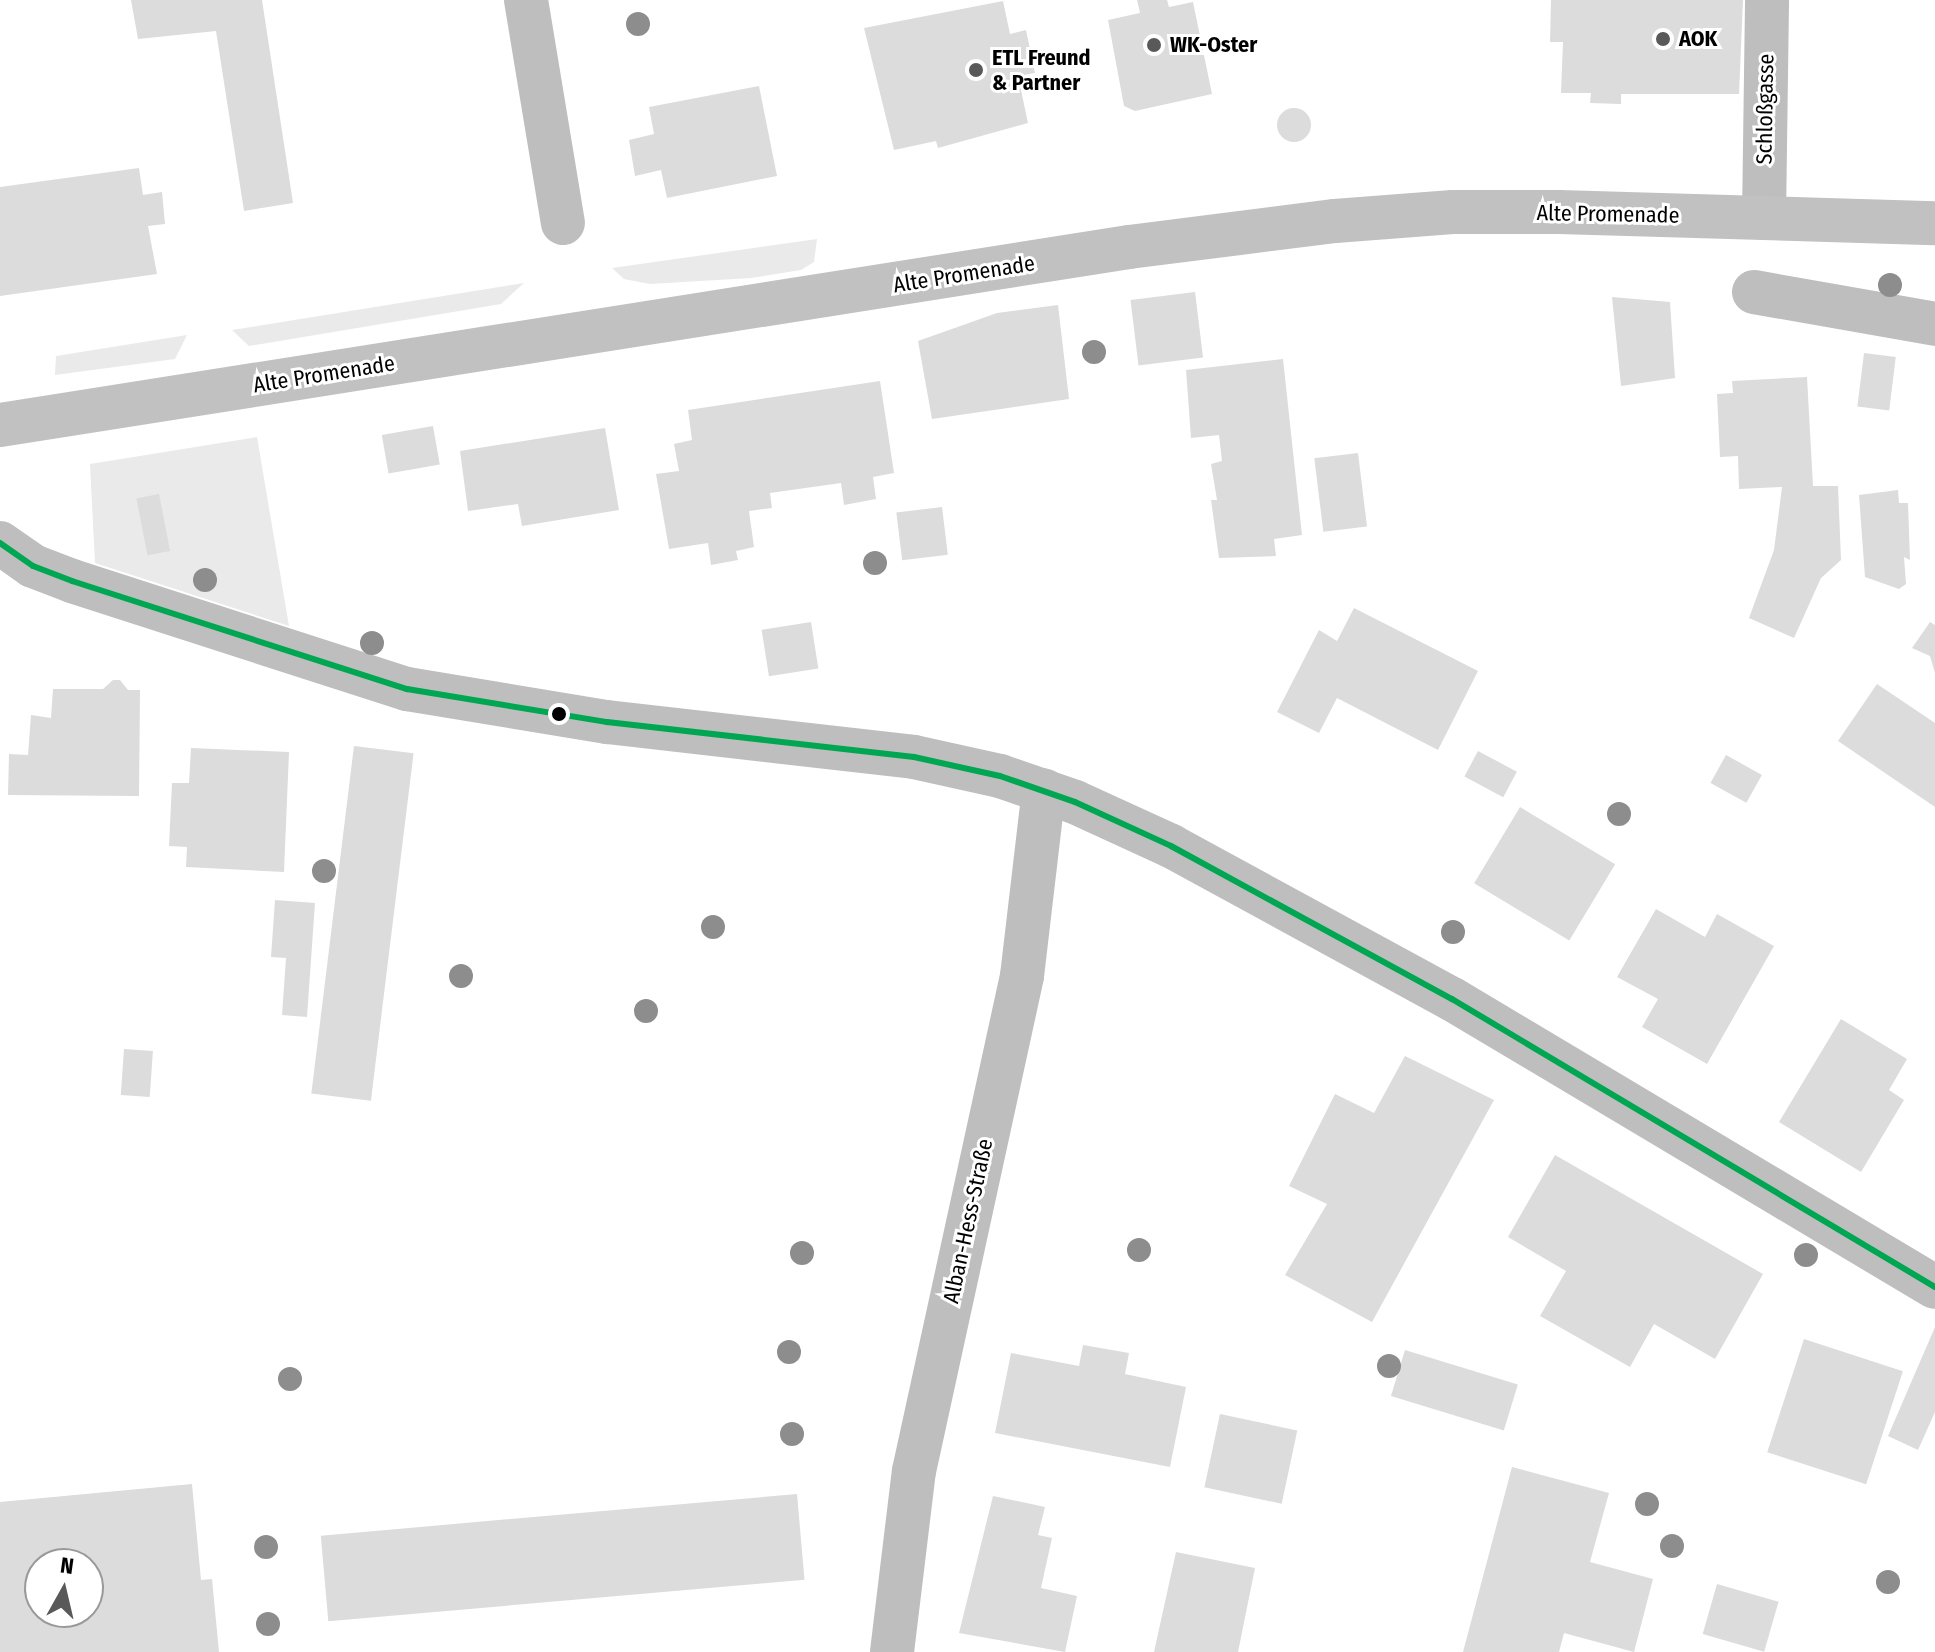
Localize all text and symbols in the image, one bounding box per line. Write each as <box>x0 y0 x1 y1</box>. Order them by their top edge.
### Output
place label: AOK <box>1679 26 1717 52</box>
marker: AOK <box>1654 30 1672 48</box>
place label: WK-Oster <box>1170 32 1257 58</box>
marker: WK-Oster <box>1145 36 1163 54</box>
place label: ETL Freund & Partner <box>992 44 1090 96</box>
street label: Schloßgasse <box>1751 53 1779 165</box>
marker: ETL Freund & Partner <box>967 61 985 79</box>
street label: Alte Promenade <box>1536 200 1680 228</box>
street label: Alte Promenade <box>891 250 1037 298</box>
street label: Alte Promenade <box>251 350 397 398</box>
unlabelled marker <box>551 706 567 722</box>
street label: Alban-Hess-Straße <box>938 1136 998 1306</box>
north arrow <box>24 1548 104 1628</box>
text: N <box>59 1551 76 1580</box>

